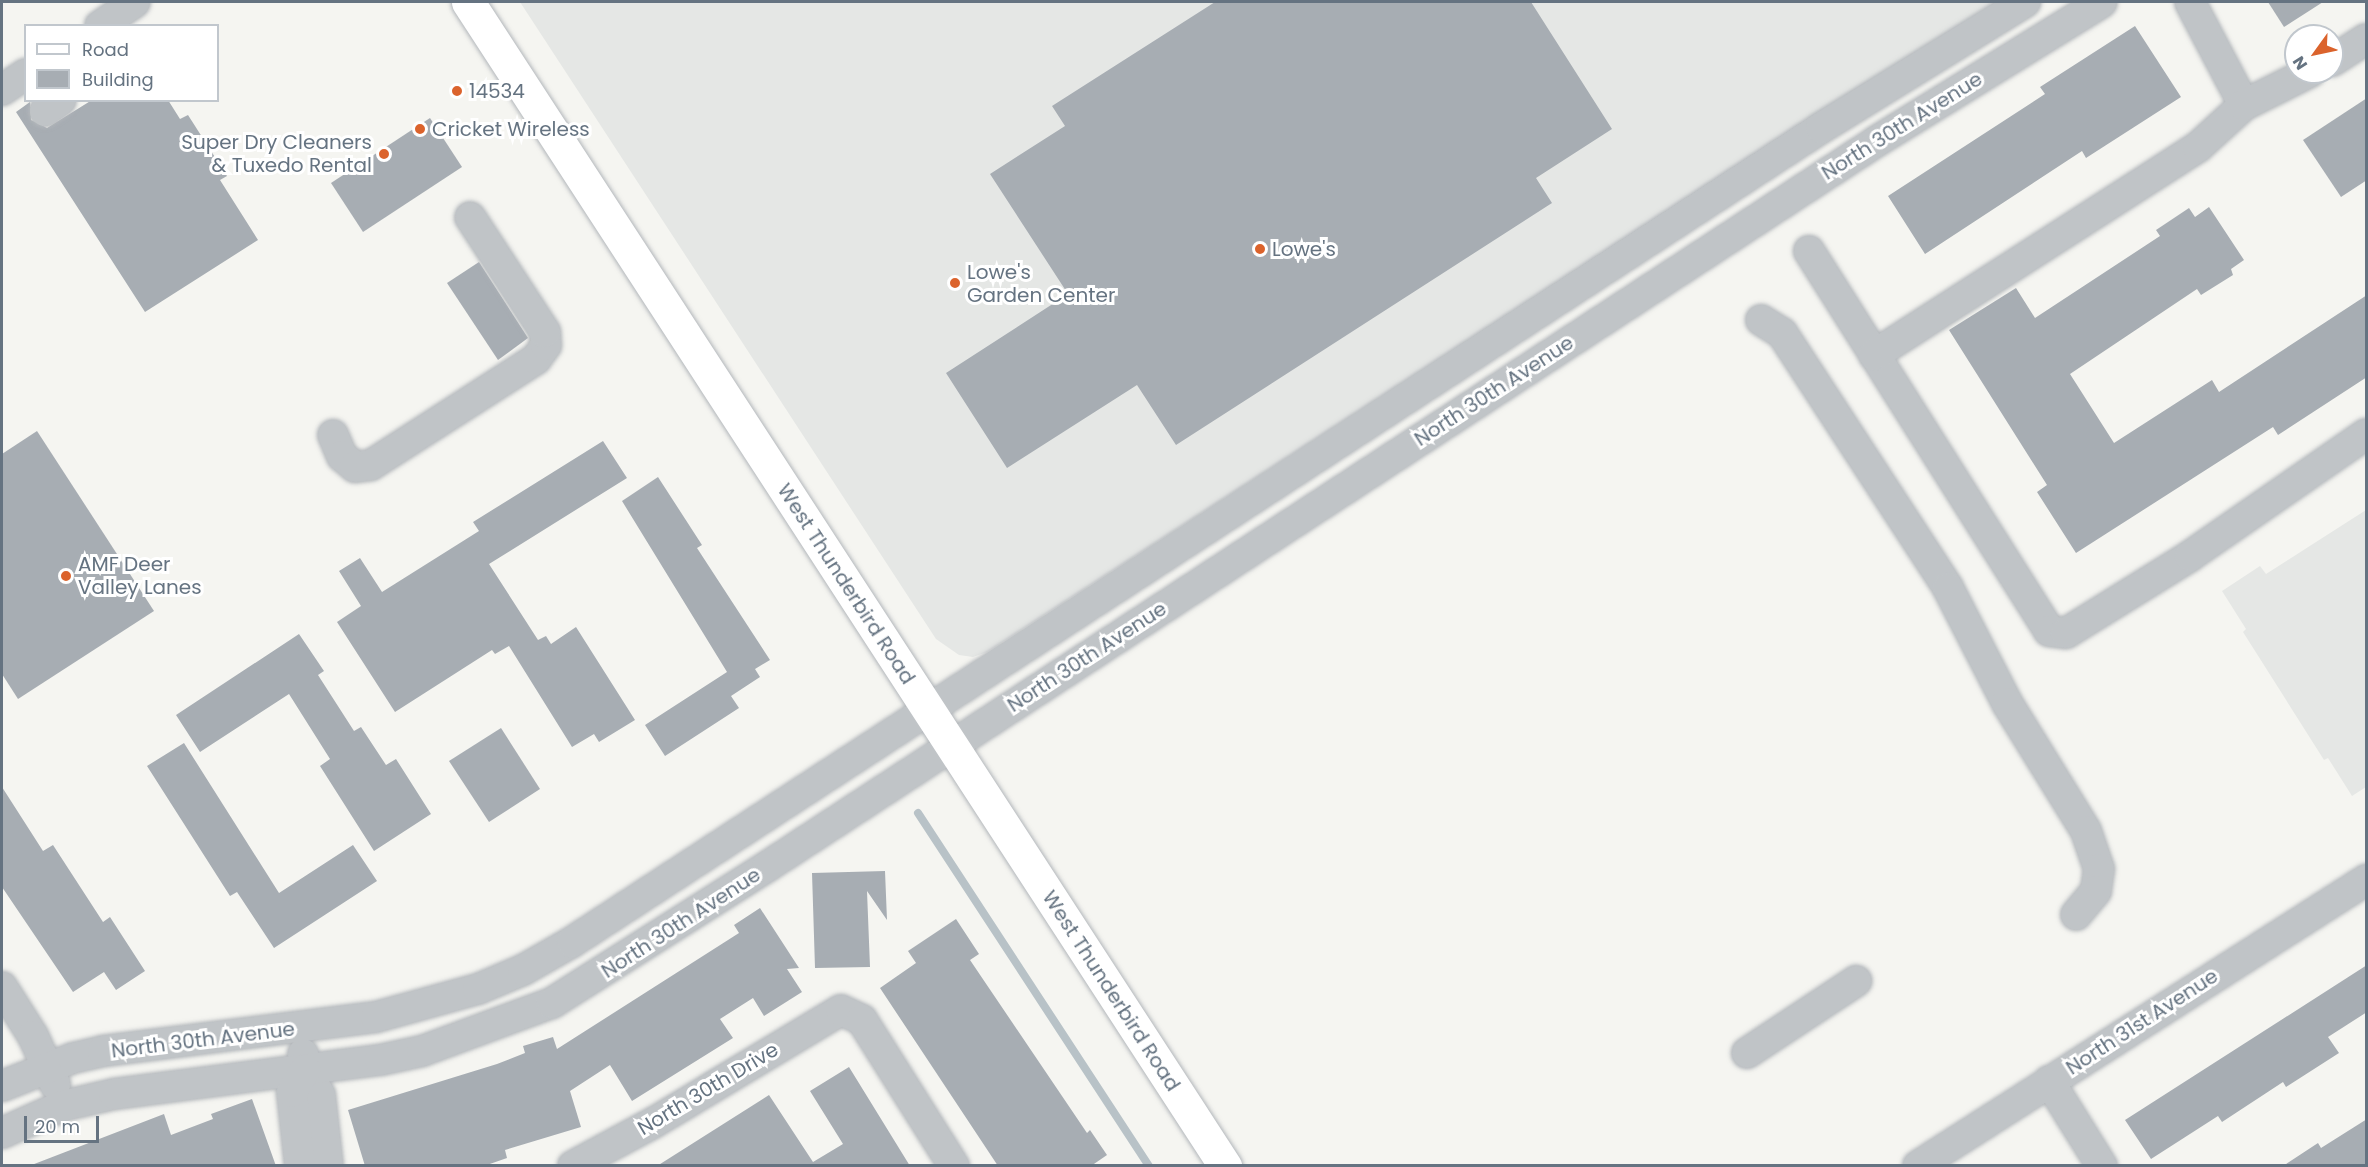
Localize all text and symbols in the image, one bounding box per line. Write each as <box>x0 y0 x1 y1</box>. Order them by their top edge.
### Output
legend <box>24 24 219 102</box>
north arrow <box>2284 24 2344 84</box>
text: Road <box>82 37 129 62</box>
text: N <box>2287 52 2313 74</box>
text: Building <box>82 67 154 92</box>
street label: North 30th Avenue <box>1817 67 1987 185</box>
place label: 14534 <box>469 79 525 103</box>
marker: 14534 <box>450 84 464 98</box>
place label: Cricket Wireless <box>432 117 590 141</box>
marker: Cricket Wireless <box>413 122 427 136</box>
place label: Super Dry Cleaners & Tuxedo Rental <box>181 130 372 177</box>
marker: Super Dry Cleaners & Tuxedo Rental <box>377 147 391 161</box>
place label: Lowe's <box>1272 237 1336 261</box>
marker: Lowe's <box>1253 242 1267 256</box>
place label: Lowe's Garden Center <box>967 260 1115 307</box>
marker: Lowe's Garden Center <box>948 276 962 290</box>
street label: North 30th Avenue <box>1410 331 1578 451</box>
street label: West Thunderbird Road <box>772 479 920 689</box>
place label: AMF Deer Valley Lanes <box>78 552 202 599</box>
marker: AMF Deer Valley Lanes <box>59 569 73 583</box>
street label: North 30th Avenue <box>1003 597 1171 717</box>
street label: North 30th Avenue <box>597 863 765 983</box>
street label: West Thunderbird Road <box>1037 886 1185 1096</box>
street label: North 31st Avenue <box>2062 964 2222 1080</box>
street label: North 30th Avenue <box>110 1017 296 1063</box>
street label: North 30th Drive <box>633 1038 783 1140</box>
scale bar <box>27 1104 102 1142</box>
text: 20 m <box>35 1114 80 1139</box>

